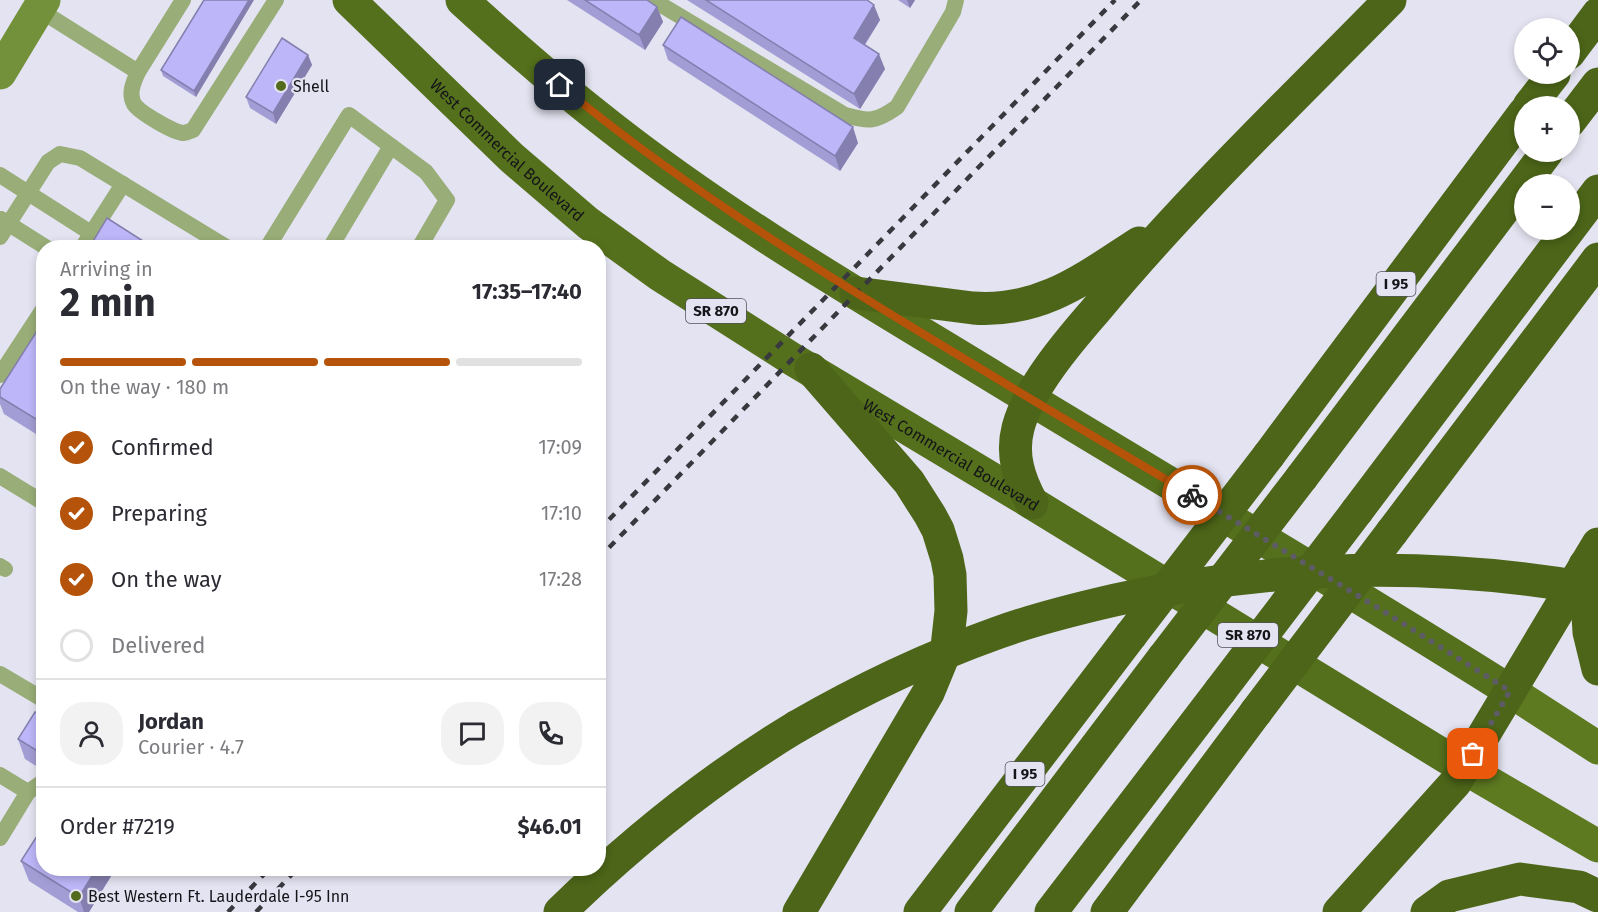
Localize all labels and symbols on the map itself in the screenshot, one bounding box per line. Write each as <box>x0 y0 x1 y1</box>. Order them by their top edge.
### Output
pin <box>534 59 585 110</box>
street label: West Commercial Boulevard <box>426 75 588 225</box>
place label: Shell <box>293 77 330 96</box>
marker: Shell <box>274 79 288 93</box>
road number: I 95 <box>1376 272 1416 296</box>
road number: SR 870 <box>686 299 746 323</box>
street label: West Commercial Boulevard <box>859 395 1043 515</box>
courier <box>1162 465 1222 525</box>
road number: SR 870 <box>1218 623 1278 647</box>
pin <box>1447 728 1498 779</box>
road number: I 95 <box>1006 762 1044 786</box>
place label: Best Western Ft. Lauderdale I-95 Inn <box>88 887 349 906</box>
marker: Best Western Ft. Lauderdale I-95 Inn <box>69 889 83 903</box>

